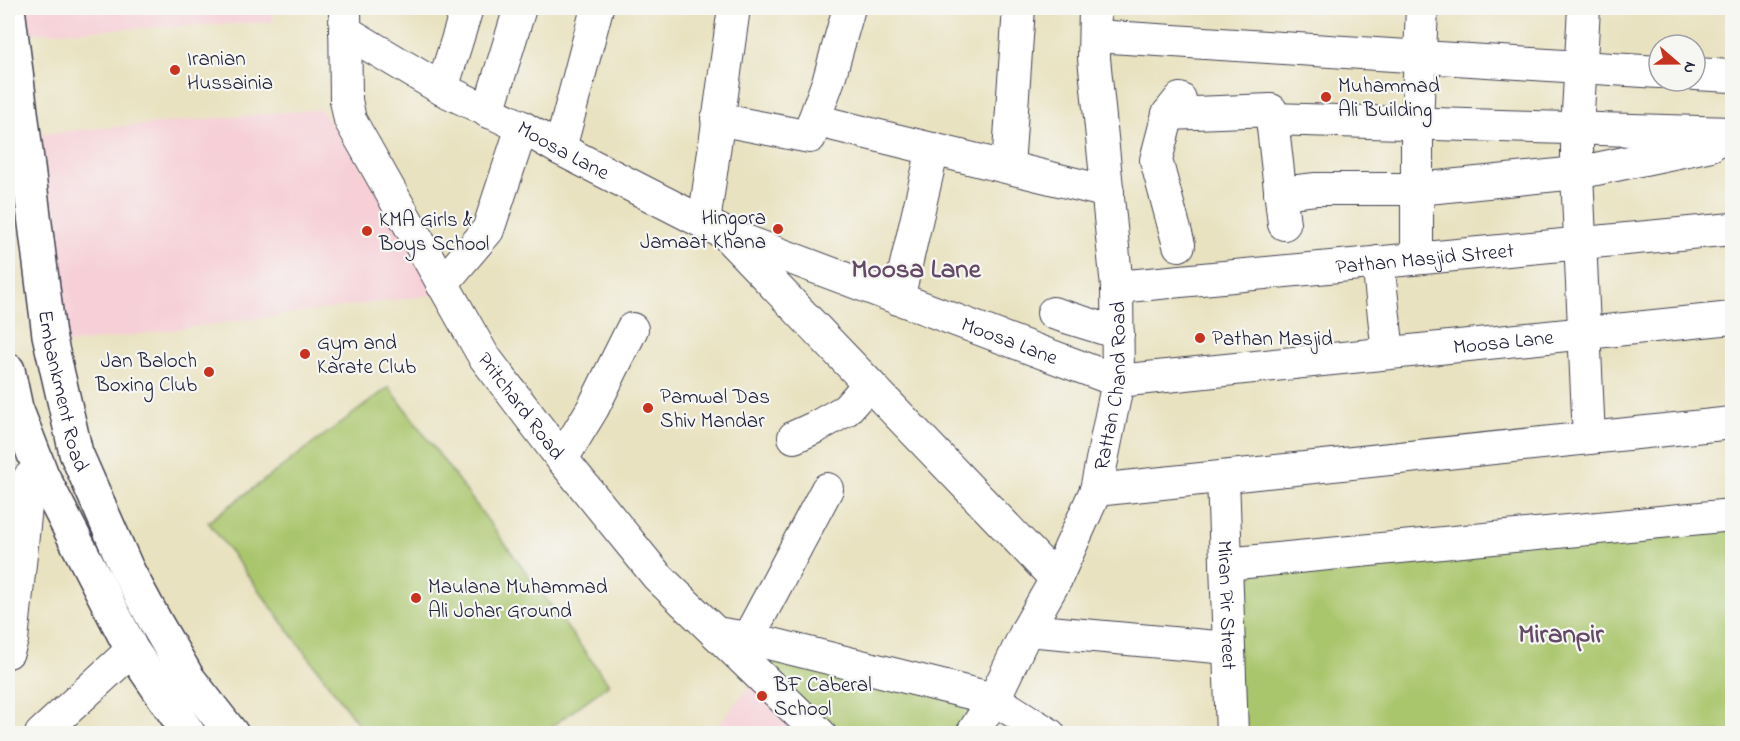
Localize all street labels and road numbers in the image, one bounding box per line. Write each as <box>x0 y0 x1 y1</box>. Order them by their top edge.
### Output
street label: Moosa Lane <box>511 114 614 189</box>
street label: Pathan Masjid Street <box>1334 237 1515 283</box>
street label: Rattan Chand Road <box>1087 301 1135 473</box>
street label: Embankment Road <box>29 308 96 477</box>
street label: Moosa Lane <box>957 310 1062 374</box>
street label: Moosa Lane <box>1452 323 1556 364</box>
street label: Pritchard Road <box>469 347 571 467</box>
street label: Miran Pir Street <box>1208 540 1243 670</box>

